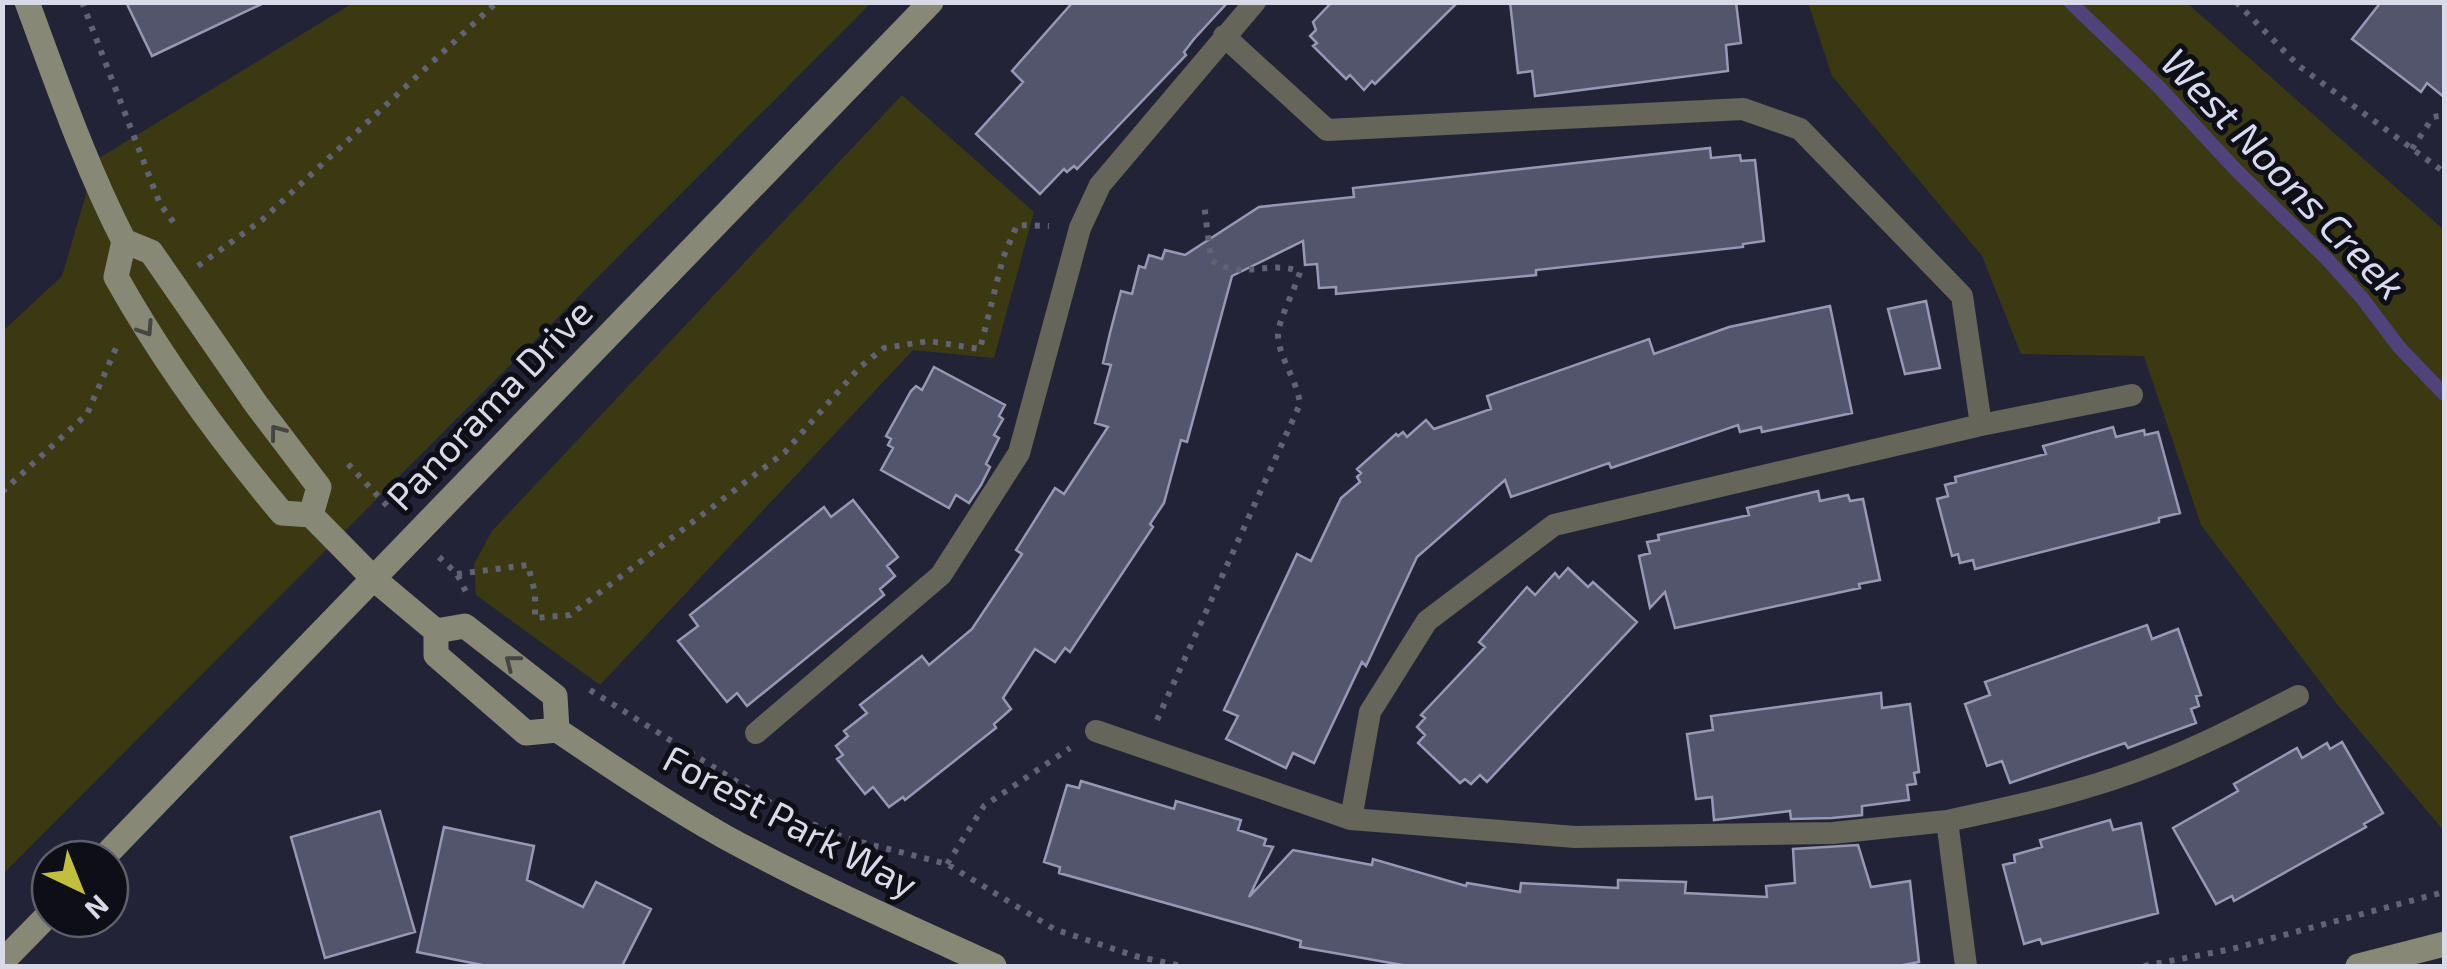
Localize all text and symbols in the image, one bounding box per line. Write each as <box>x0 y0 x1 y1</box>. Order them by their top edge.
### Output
water label: West Noons Creek <box>2152 37 2416 308</box>
street label: Panorama Drive <box>376 288 601 519</box>
one-way arrow <box>134 319 153 337</box>
one-way arrow <box>272 425 289 443</box>
one-way arrow <box>505 656 523 674</box>
street label: Forest Park Way <box>656 734 926 906</box>
north arrow <box>30 839 130 939</box>
text: N <box>79 889 117 927</box>

